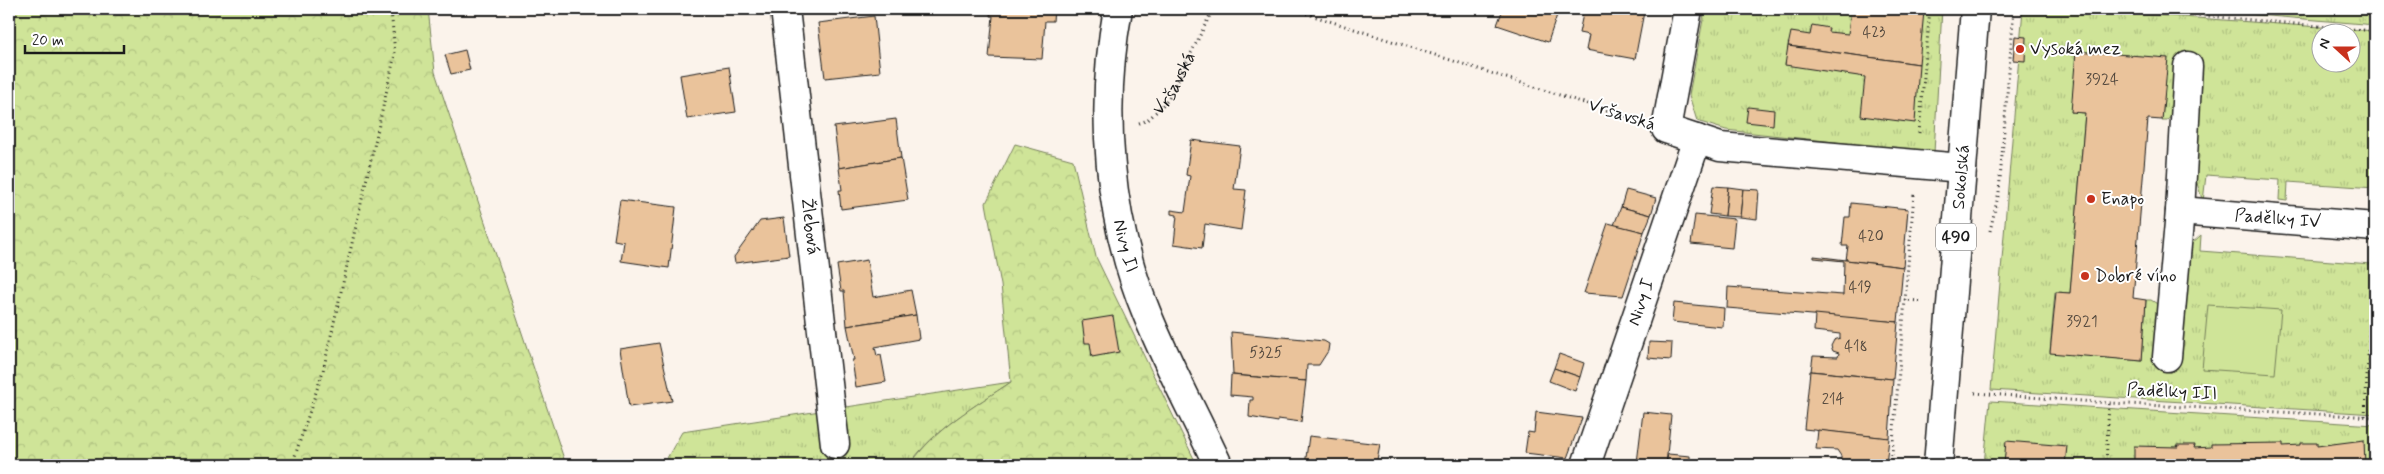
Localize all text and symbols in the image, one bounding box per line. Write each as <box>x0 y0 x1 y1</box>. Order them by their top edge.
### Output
scale bar <box>25 22 124 54</box>
north arrow <box>2312 22 2362 72</box>
house number: 423 <box>1863 23 1885 43</box>
text: 20 m <box>32 31 64 51</box>
text: N <box>2315 36 2335 51</box>
place label: Vysoká mez <box>2030 37 2121 61</box>
marker: Vysoká mez <box>2014 43 2026 55</box>
street label: Vršavská <box>1147 48 1202 121</box>
house number: 3924 <box>2085 70 2119 90</box>
street label: Vršavská <box>1585 93 1659 137</box>
street label: Sokolská <box>1947 144 1976 210</box>
place label: Enapo <box>2101 187 2144 211</box>
marker: Enapo <box>2085 193 2097 205</box>
street label: Žlebová <box>795 197 825 256</box>
street label: Padělky IV <box>2234 204 2322 235</box>
street label: Nivy II <box>1107 217 1143 276</box>
road number: 490 <box>1936 223 1976 250</box>
house number: 420 <box>1858 227 1884 247</box>
place label: Dobré víno <box>2095 264 2177 288</box>
marker: Dobré víno <box>2079 270 2091 282</box>
street label: Nivy I <box>1622 275 1661 329</box>
house number: 419 <box>1848 278 1872 298</box>
house number: 3921 <box>2066 312 2098 332</box>
house number: 418 <box>1844 337 1868 357</box>
house number: 5325 <box>1249 343 1283 363</box>
street label: Padělky III <box>2126 378 2218 406</box>
house number: 214 <box>1822 390 1844 410</box>

